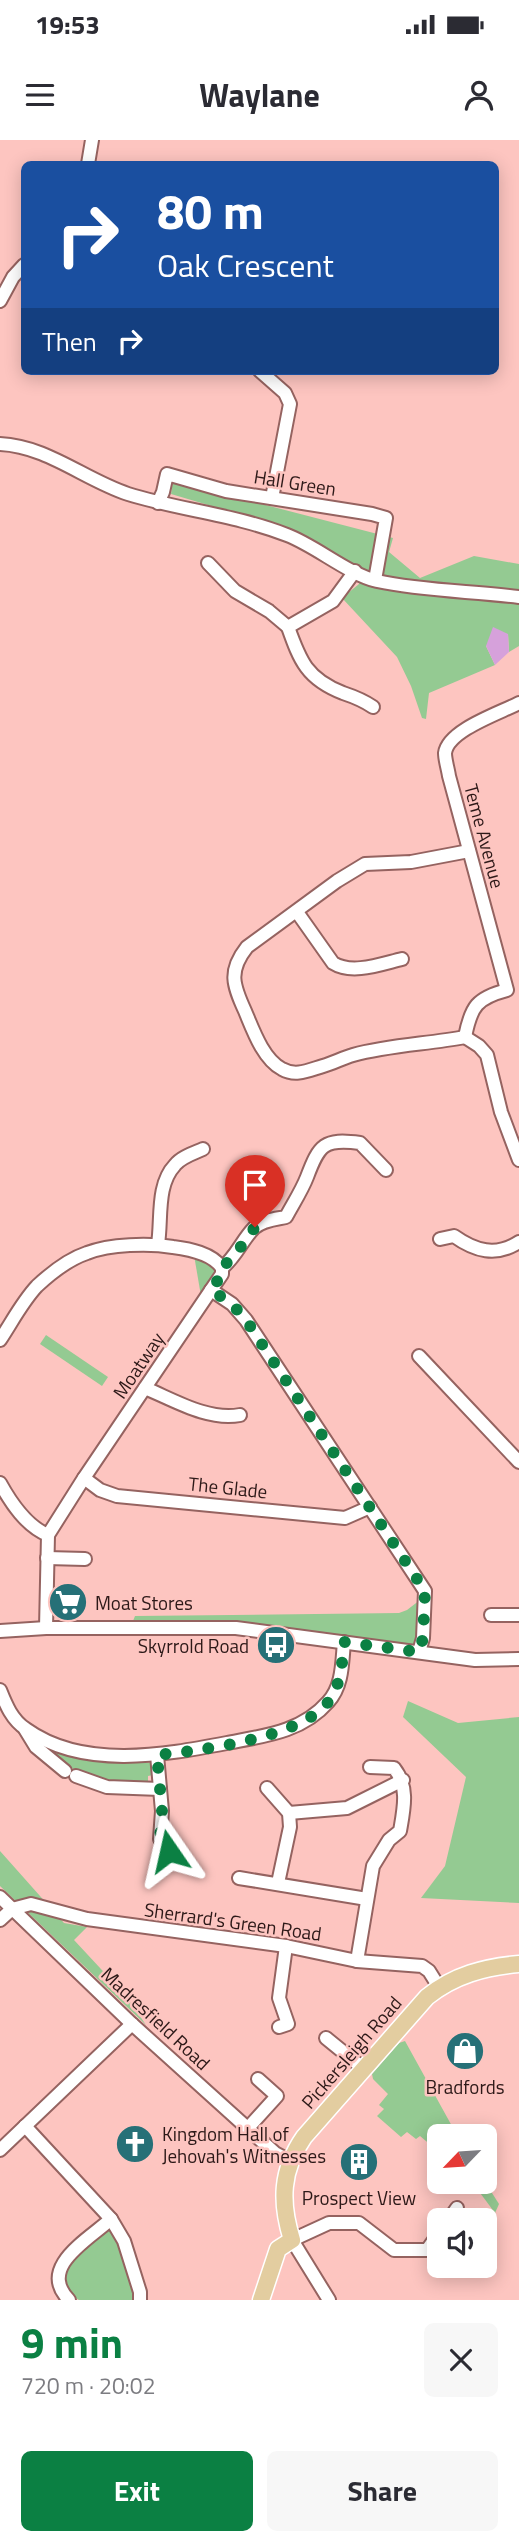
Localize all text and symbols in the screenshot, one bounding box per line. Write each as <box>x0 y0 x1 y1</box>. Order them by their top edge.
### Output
text: 19:53 <box>35 5 100 44</box>
text: Waylane <box>199 71 320 119</box>
icon: menu <box>21 76 59 114</box>
icon: person <box>460 76 498 114</box>
text: 80 m <box>157 173 264 248</box>
icon: right <box>42 189 133 280</box>
text: Oak Crescent <box>157 241 334 289</box>
text: Then <box>42 322 97 361</box>
icon: right <box>111 322 149 360</box>
street label: Hall Green <box>252 461 338 503</box>
street label: Teme Avenue <box>457 781 513 891</box>
pin <box>225 1155 285 1227</box>
icon: arrive <box>236 1166 274 1204</box>
street label: Moatway <box>105 1326 171 1404</box>
street label: The Glade <box>187 1468 269 1506</box>
supermarket icon: Moat Stores <box>47 1581 89 1623</box>
place label: Moat Stores <box>95 1588 193 1617</box>
bus stop icon: Skyrrold Road <box>255 1624 297 1666</box>
place label: Skyrrold Road <box>138 1631 249 1660</box>
position arrow <box>132 1814 206 1888</box>
street label: Sherrard's Green Road <box>142 1894 324 1948</box>
street label: Madresfield Road <box>95 1960 217 2076</box>
street label: Pickersleigh Road <box>294 1989 408 2115</box>
shop icon: Bradfords <box>444 2030 486 2072</box>
place label: Bradfords <box>425 2072 505 2101</box>
place label: Kingdom Hall of Jehovah's Witnesses <box>162 2119 326 2170</box>
church icon: Kingdom Hall of Jehovah's Witnesses <box>114 2123 156 2165</box>
north arrow <box>427 2124 497 2194</box>
map controls <box>427 2124 497 2278</box>
building icon: Prospect View <box>338 2141 380 2183</box>
place label: Prospect View <box>302 2183 416 2212</box>
button: sound <box>427 2208 497 2278</box>
text: 9 min <box>21 2310 123 2374</box>
button: close <box>424 2323 498 2397</box>
text: 720 m · 20:02 <box>21 2368 156 2403</box>
button: Exit <box>21 2451 253 2531</box>
button: Share <box>267 2451 498 2531</box>

